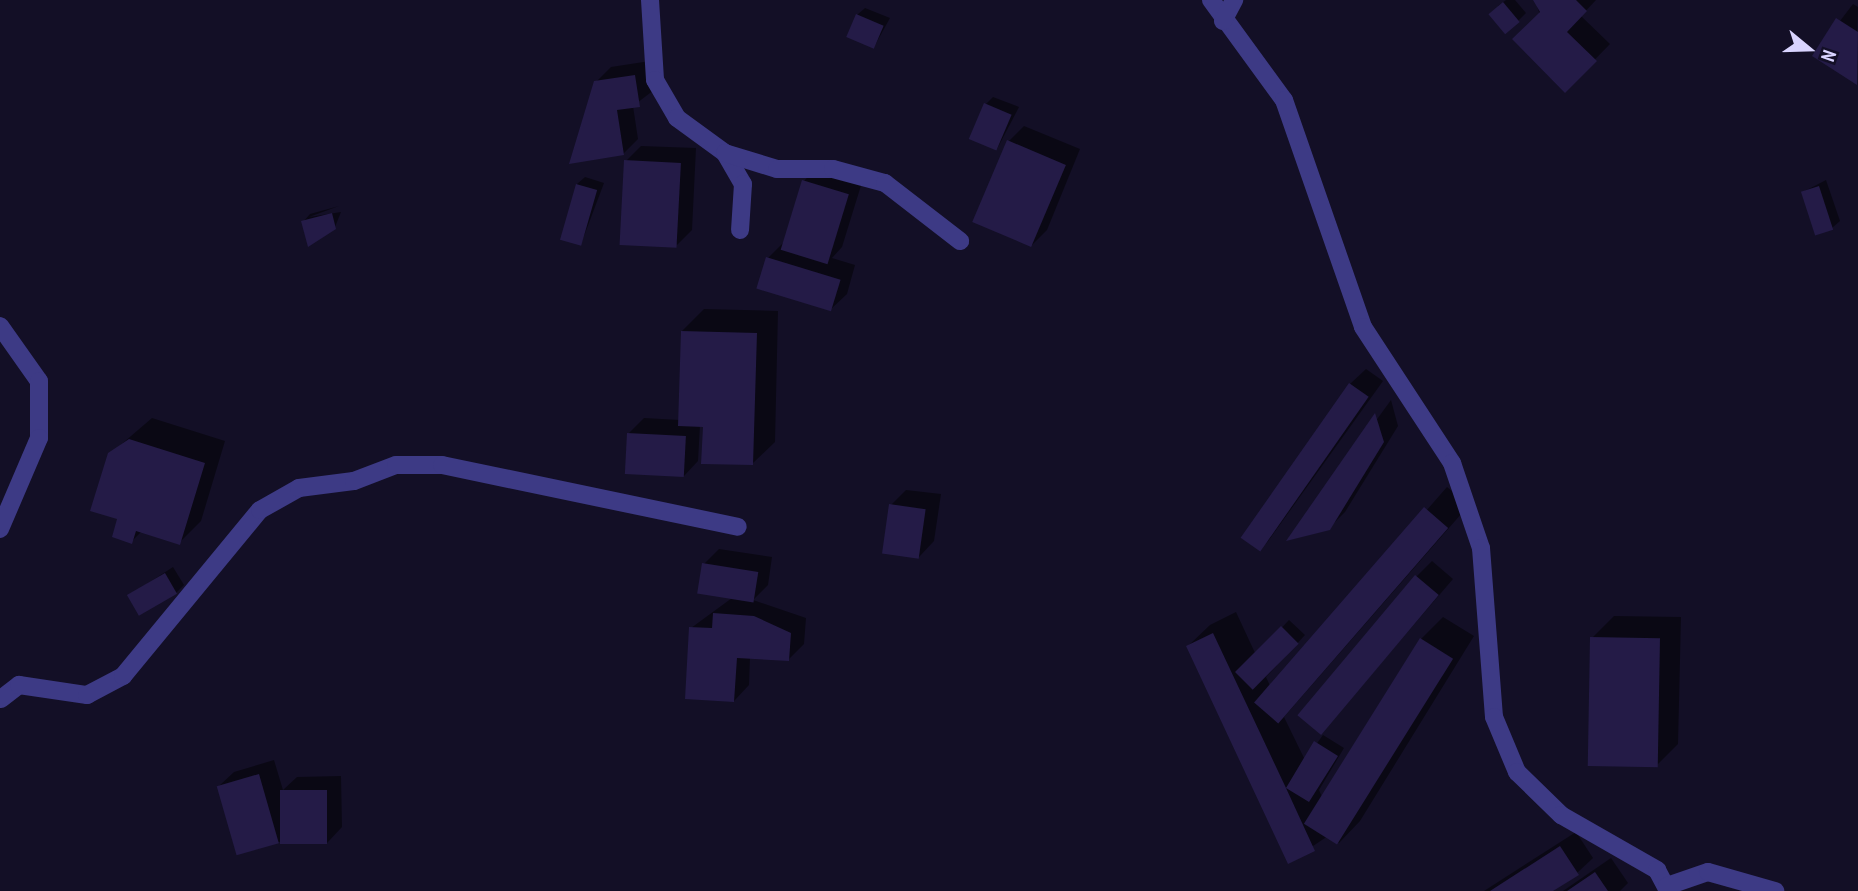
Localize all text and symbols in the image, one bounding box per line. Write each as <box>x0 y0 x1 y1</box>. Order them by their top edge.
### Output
north arrow <box>1774 14 1844 84</box>
text: N <box>1816 47 1842 65</box>

